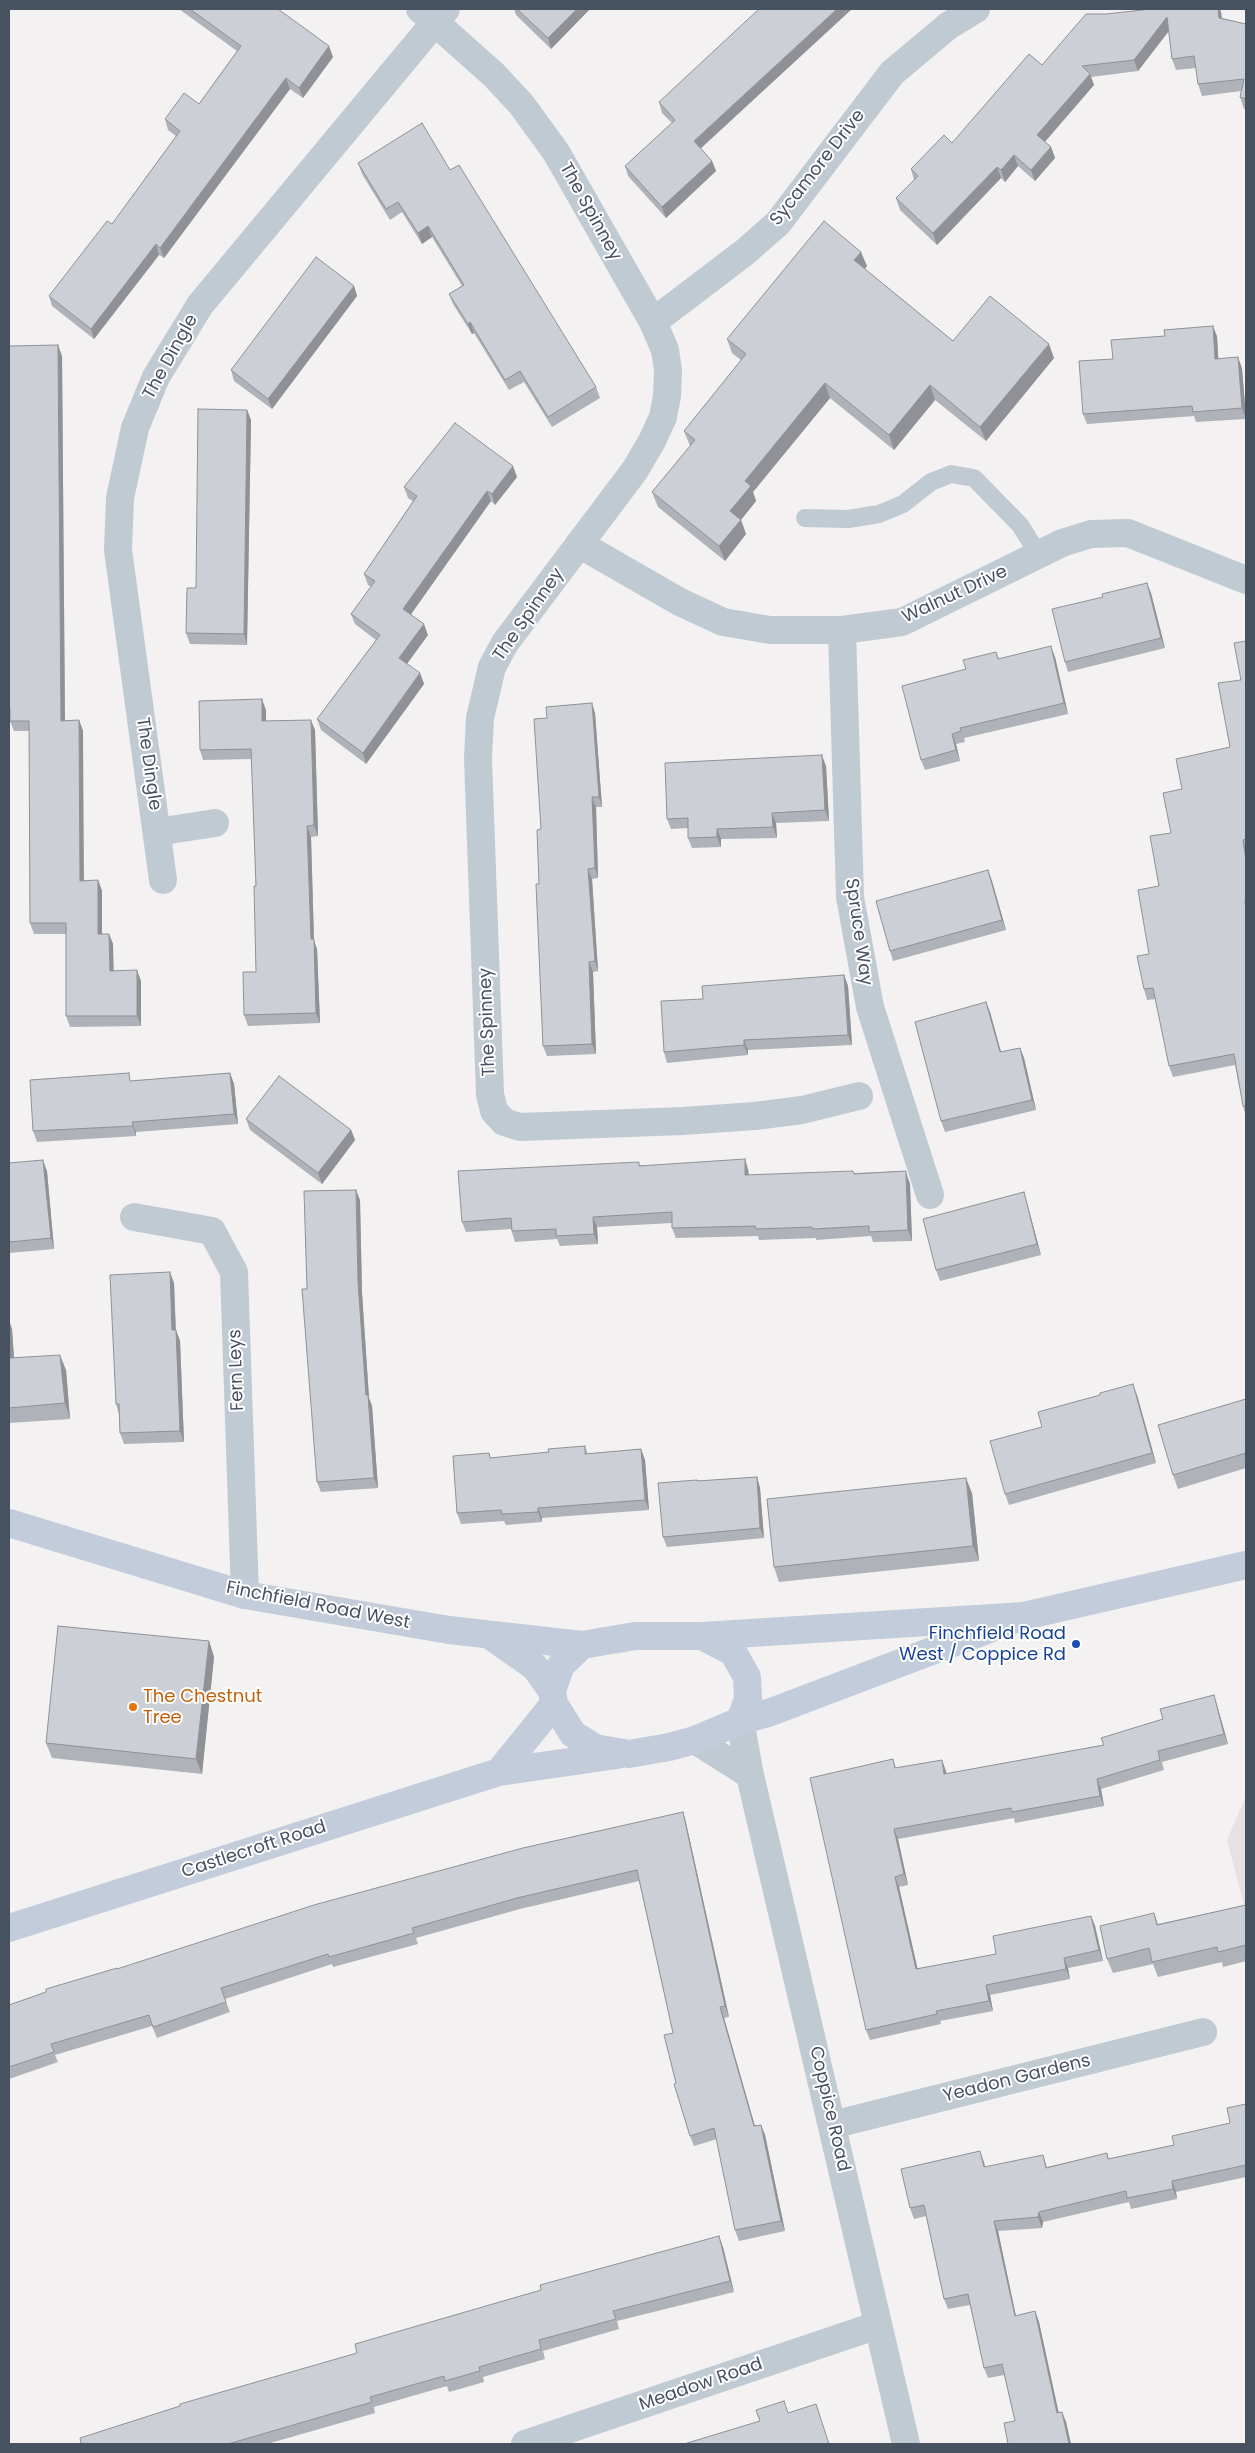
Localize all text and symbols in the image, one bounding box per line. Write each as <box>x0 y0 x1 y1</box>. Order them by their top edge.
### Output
street label: Sycamore Drive <box>766 106 870 230</box>
street label: The Spinney <box>554 159 626 265</box>
street label: The Dingle <box>139 311 203 403</box>
street label: Walnut Drive <box>899 561 1011 629</box>
street label: The Spinney <box>489 564 569 666</box>
street label: The Dingle <box>131 716 165 812</box>
street label: Spruce Way <box>840 877 876 987</box>
street label: The Spinney <box>475 967 501 1077</box>
street label: Fern Leys <box>225 1329 249 1411</box>
street label: Finchfield Road West <box>224 1578 412 1634</box>
place label: Finchfield Road West / Coppice Rd <box>899 1623 1066 1666</box>
marker: Finchfield Road West / Coppice Rd <box>1070 1638 1082 1650</box>
place label: The Chestnut Tree <box>143 1686 262 1728</box>
marker: The Chestnut Tree <box>127 1701 139 1713</box>
street label: Castlecroft Road <box>179 1816 329 1884</box>
street label: Coppice Road <box>804 2044 854 2174</box>
street label: Yeadon Gardens <box>941 2050 1093 2108</box>
street label: Meadow Road <box>637 2354 765 2416</box>

